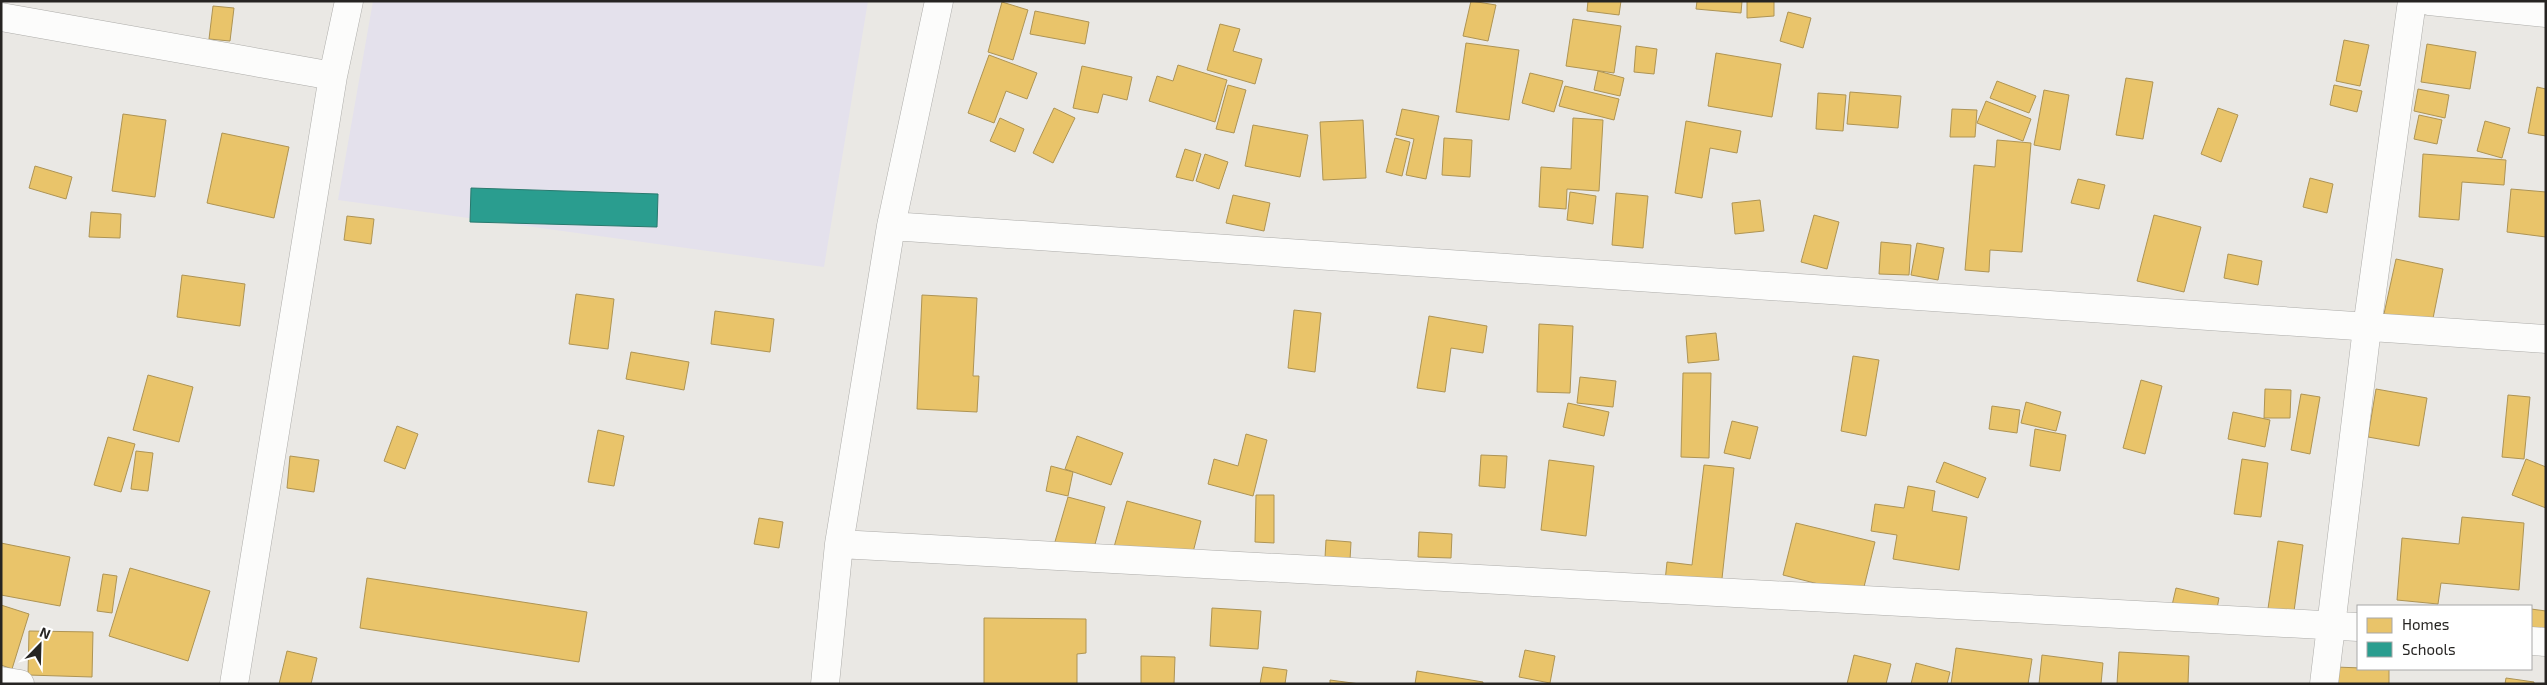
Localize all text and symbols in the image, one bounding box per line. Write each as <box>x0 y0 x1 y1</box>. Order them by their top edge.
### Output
legend <box>2357 605 2532 670</box>
text: Homes <box>2402 615 2449 633</box>
north arrow <box>15 620 65 670</box>
text: N <box>37 623 53 642</box>
text: Schools <box>2402 640 2456 658</box>

